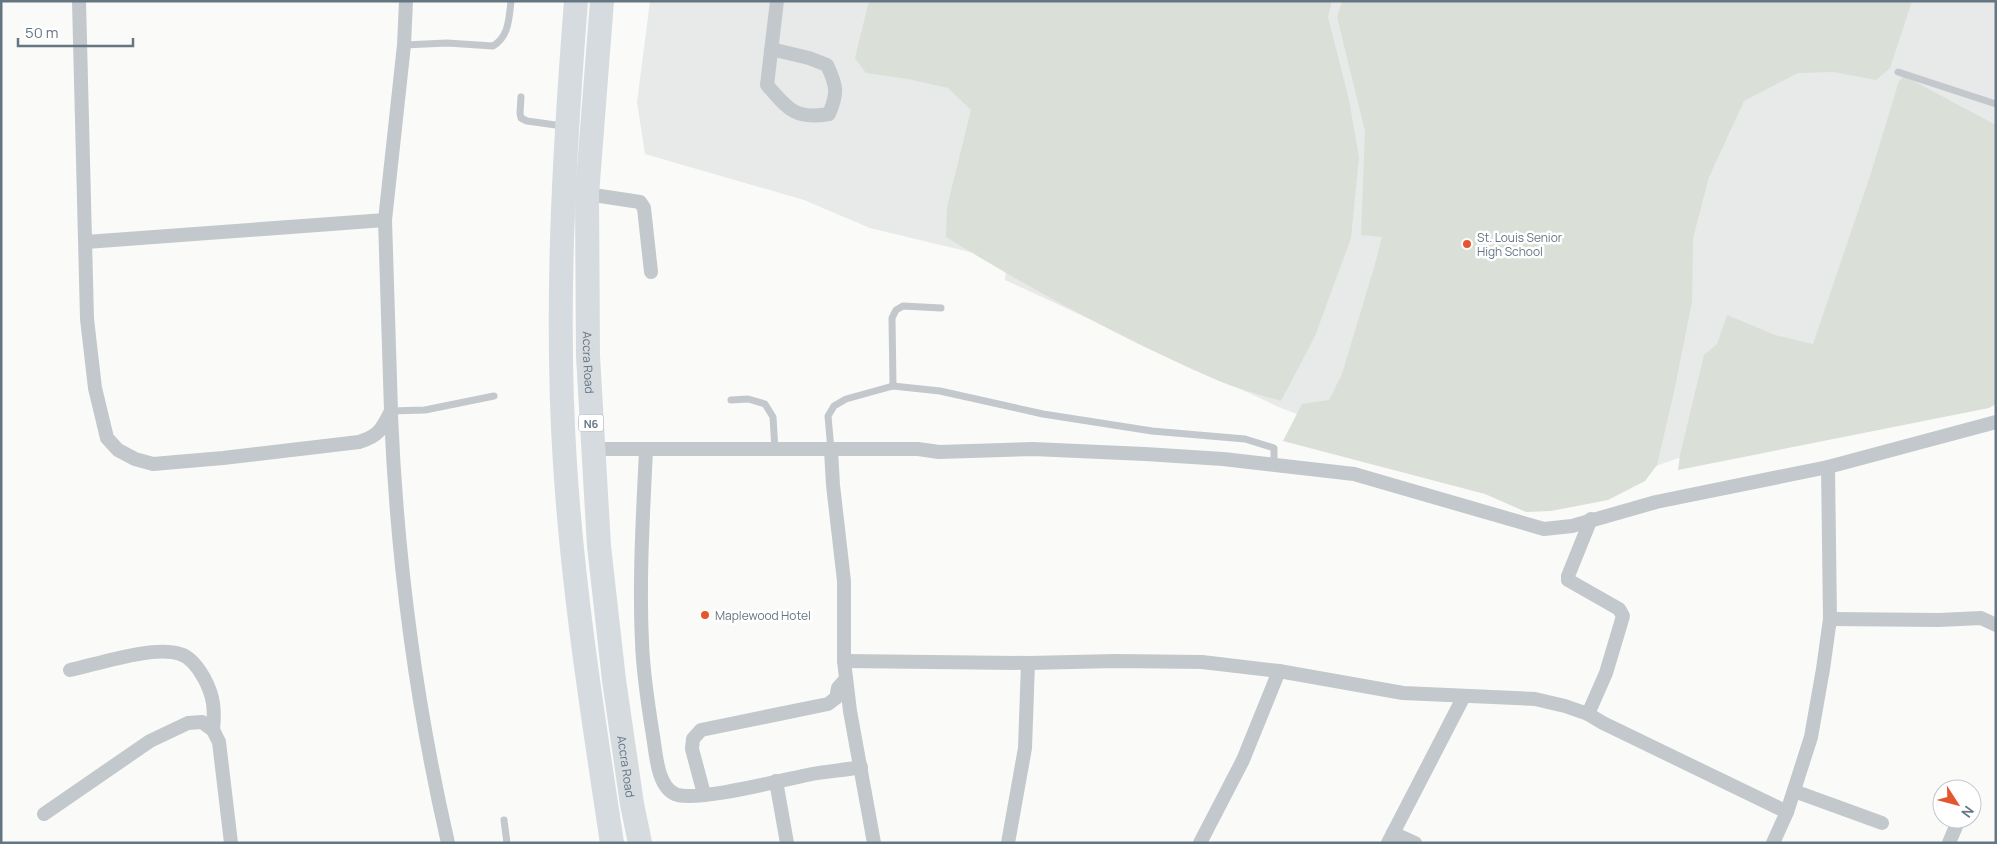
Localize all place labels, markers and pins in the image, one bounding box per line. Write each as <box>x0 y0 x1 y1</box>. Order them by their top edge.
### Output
place label: St. Louis Senior High School <box>1477 229 1563 260</box>
marker: St. Louis Senior High School <box>1461 238 1473 250</box>
place label: Maplewood Hotel <box>715 607 811 624</box>
marker: Maplewood Hotel <box>699 609 711 621</box>

